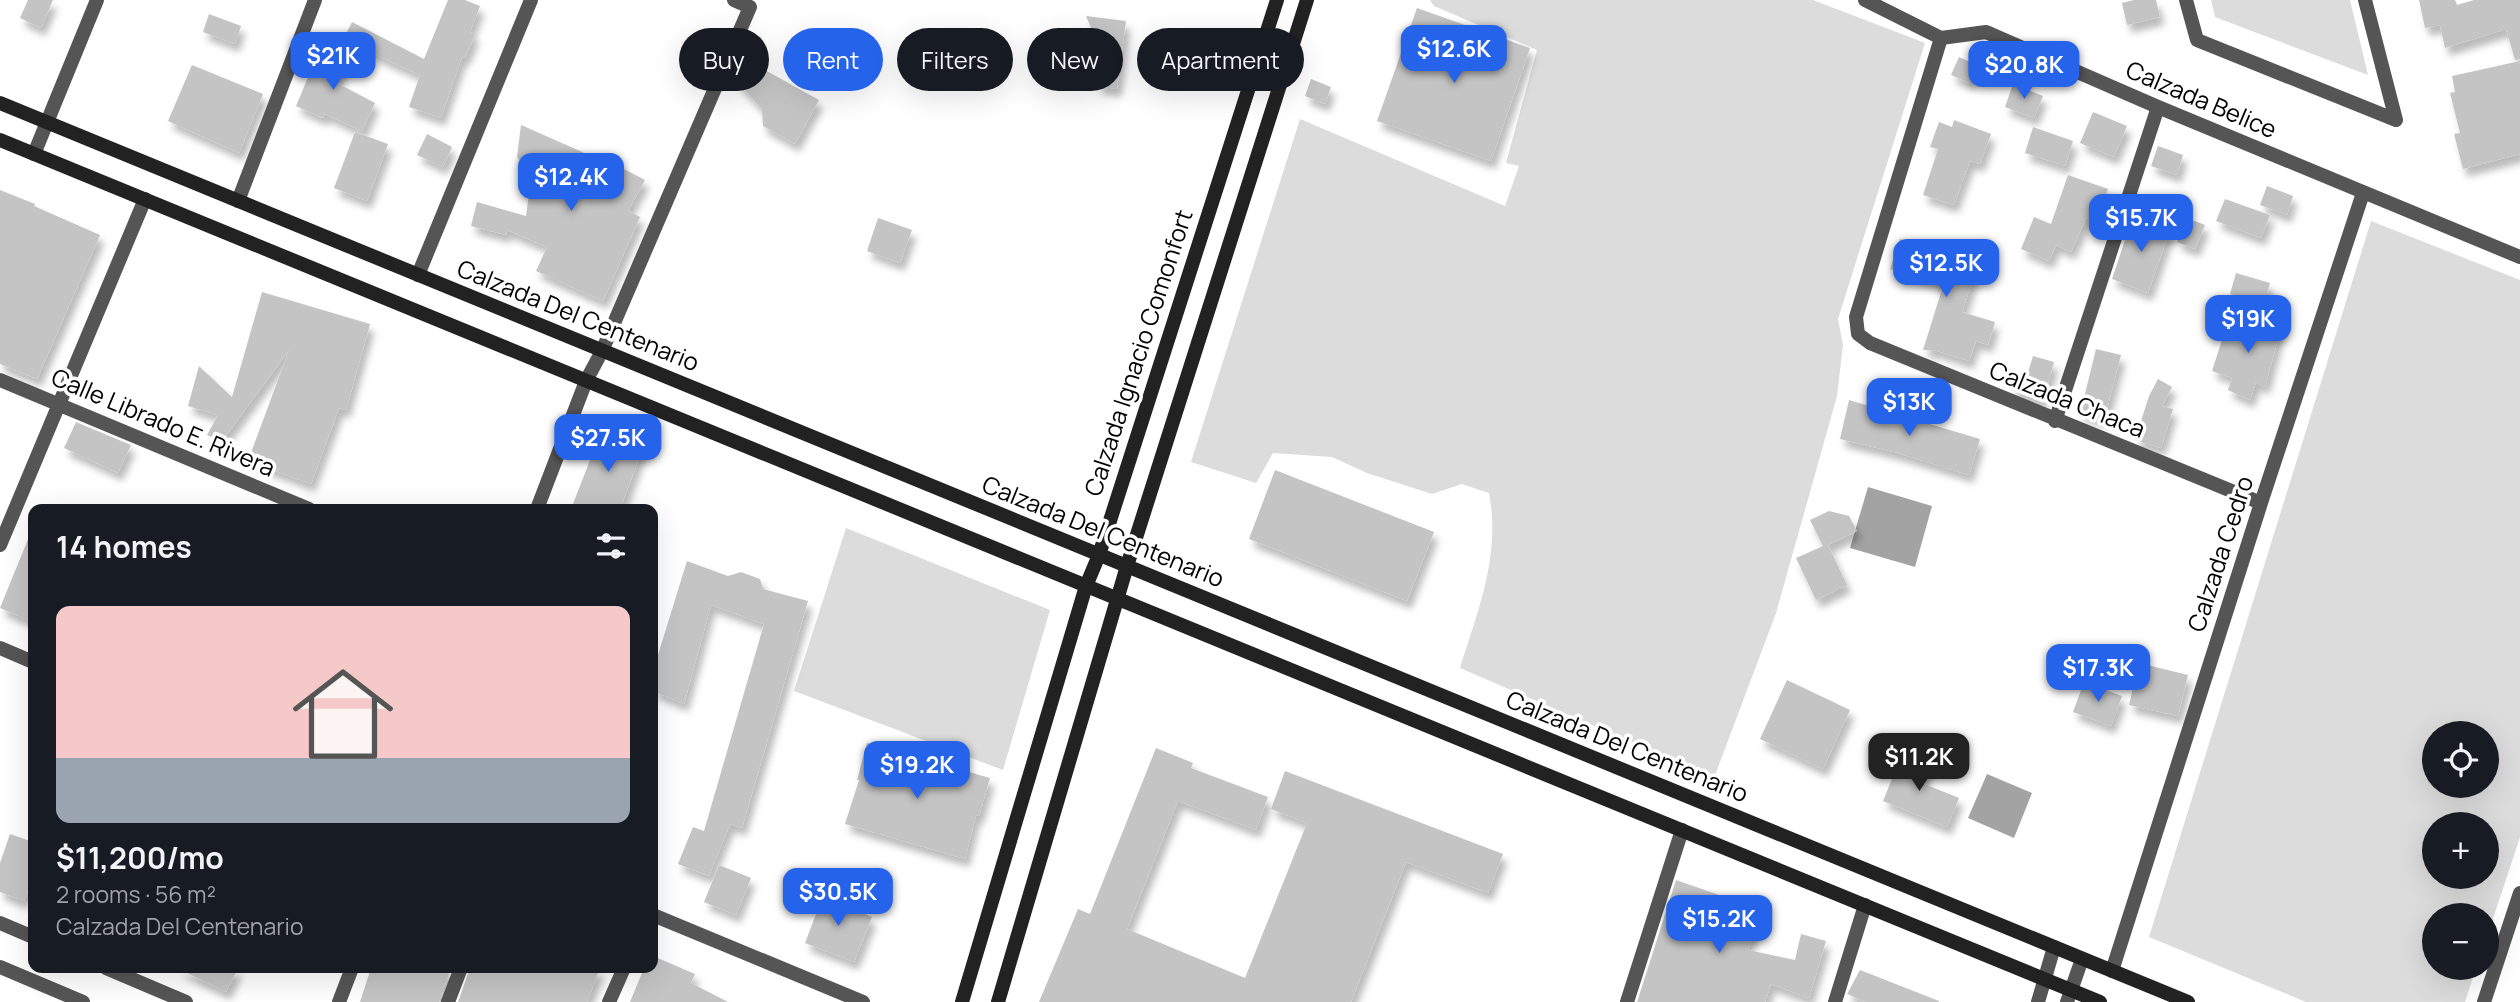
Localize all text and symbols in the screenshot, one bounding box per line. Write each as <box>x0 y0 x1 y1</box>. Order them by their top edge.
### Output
pin: $12.6K <box>1397 25 1511 85</box>
chip: Buy <box>679 28 769 91</box>
chip: Rent <box>783 28 883 91</box>
chip: Filters <box>897 28 1013 91</box>
chip: New <box>1027 28 1123 91</box>
chip: Apartment <box>1137 28 1304 91</box>
pin: $21K <box>292 32 374 92</box>
text: $12.6K <box>1417 32 1491 64</box>
text: $21K <box>306 39 360 71</box>
pin: $20.8K <box>1967 42 2081 101</box>
text: $20.8K <box>1984 48 2064 80</box>
street label: Calzada Belice <box>2121 52 2282 145</box>
pin: $12.4K <box>514 154 628 213</box>
text: $12.4K <box>534 160 608 192</box>
pin: $15.7K <box>2084 194 2198 254</box>
text: $15.7K <box>2105 201 2177 233</box>
street label: Calzada Ignacio Comonfort <box>1076 205 1200 500</box>
pin: $12.5K <box>1889 240 2003 299</box>
text: $12.5K <box>1909 246 1983 278</box>
street label: Calzada Del Centenario <box>453 251 704 378</box>
pin: $19K <box>2207 296 2289 355</box>
text: $19K <box>2221 302 2275 334</box>
street label: Calzada Chaca <box>1985 352 2150 445</box>
street label: Calle Librado E. Rivera <box>47 360 280 484</box>
pin: $13K <box>1868 378 1950 438</box>
text: $13K <box>1883 385 1935 417</box>
pin: $27.5K <box>551 414 665 474</box>
text: $27.5K <box>570 421 646 453</box>
street label: Calzada Del Centenario <box>978 467 1229 594</box>
street label: Calzada Cedro <box>2179 471 2260 636</box>
text: 14 homes <box>56 526 192 567</box>
icon: filters <box>592 527 630 565</box>
pin: $17.3K <box>2041 644 2155 704</box>
icon: home <box>280 651 406 777</box>
text: $17.3K <box>2062 651 2134 683</box>
street label: Calzada Del Centenario <box>1502 682 1753 809</box>
map controls <box>2422 721 2499 980</box>
button: locate <box>2422 721 2499 798</box>
pin: $11.2K <box>1862 734 1976 793</box>
text: $11.2K <box>1884 740 1954 772</box>
pin: $19.2K <box>860 742 974 801</box>
text: $19.2K <box>880 748 954 780</box>
button: + <box>2422 812 2499 889</box>
text: $11,200/mo <box>56 837 224 878</box>
pin: $30.5K <box>781 869 895 928</box>
text: $30.5K <box>799 875 877 907</box>
text: 2 rooms · 56 m² <box>56 878 216 910</box>
pin: $15.2K <box>1662 895 1776 955</box>
text: $15.2K <box>1682 902 1756 934</box>
button: − <box>2422 903 2499 980</box>
text: Calzada Del Centenario <box>56 910 304 942</box>

